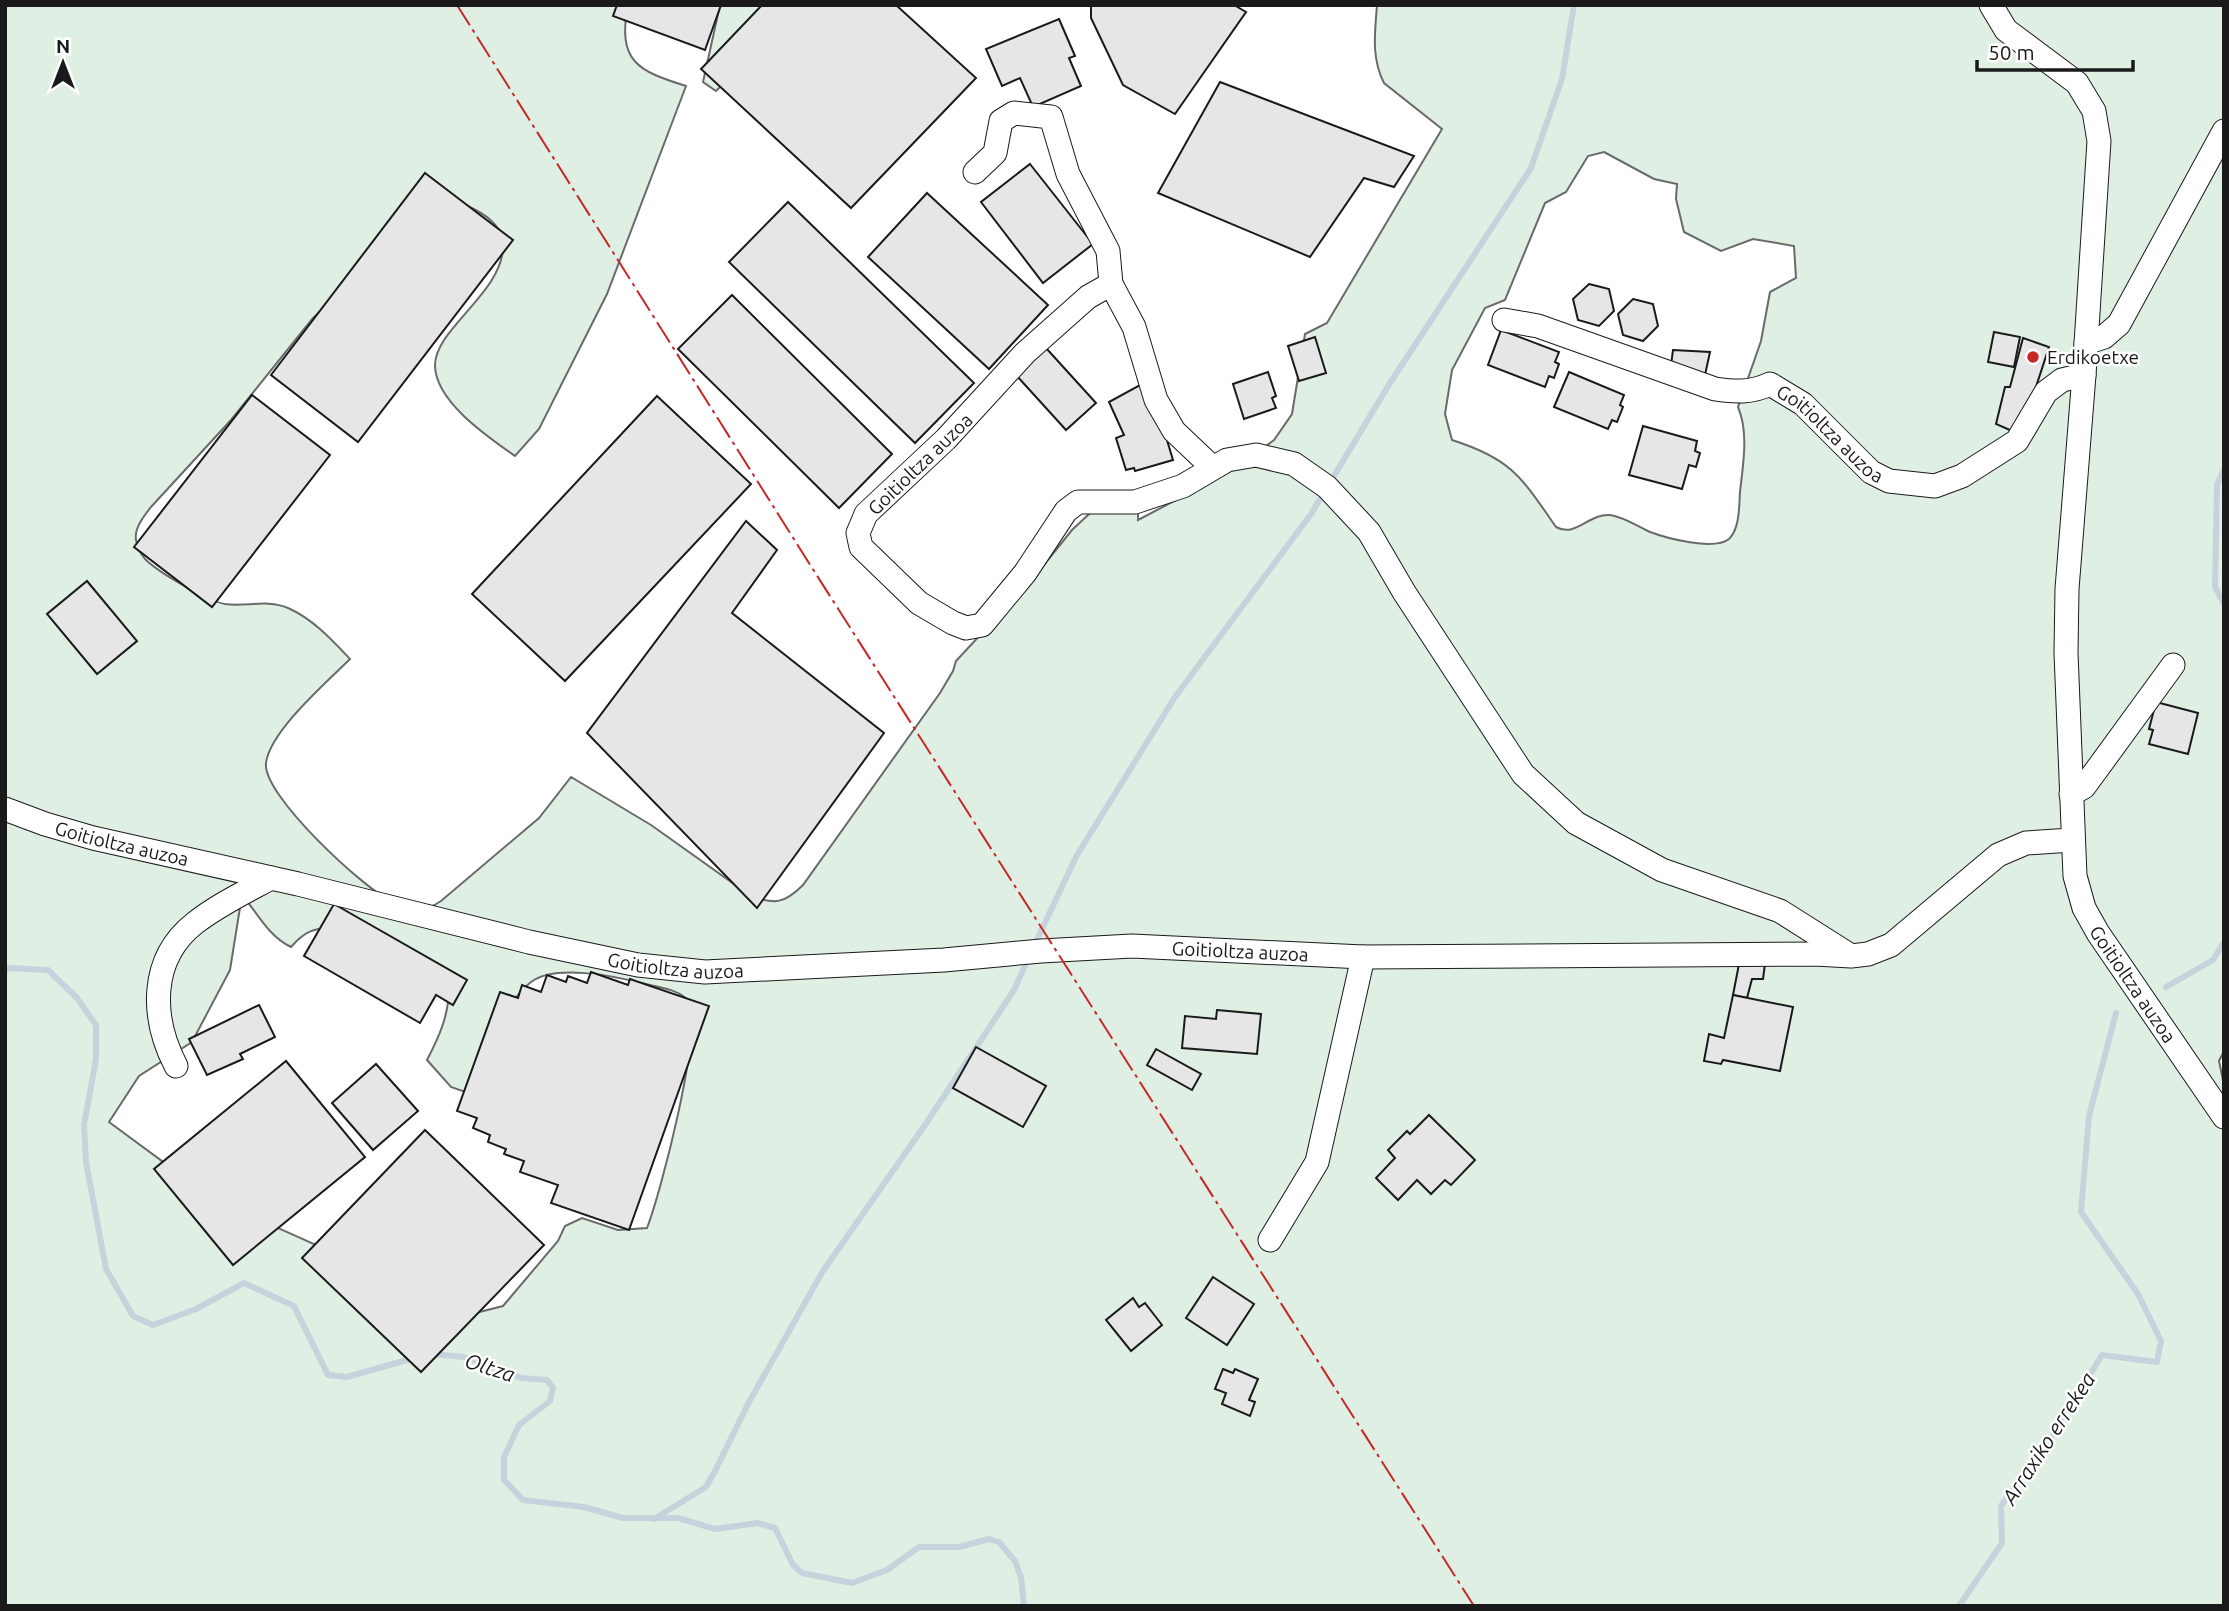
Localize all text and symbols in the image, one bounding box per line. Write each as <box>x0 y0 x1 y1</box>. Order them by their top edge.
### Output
north arrow <box>28 28 98 98</box>
scale bar <box>1977 28 2133 72</box>
text: N <box>56 35 70 57</box>
text: 50 m <box>1988 40 2035 64</box>
place label: Erdikoetxe <box>2047 346 2139 368</box>
marker: Erdikoetxe <box>2025 349 2041 365</box>
street label: Goitioltza auzoa <box>1773 380 1887 487</box>
street label: Goitioltza auzoa <box>863 409 977 519</box>
street label: Goitioltza auzoa <box>52 816 191 870</box>
street label: Goitioltza auzoa <box>2085 922 2181 1047</box>
street label: Goitioltza auzoa <box>1171 937 1309 965</box>
street label: Goitioltza auzoa <box>606 948 744 983</box>
water label: Oltza <box>462 1348 518 1386</box>
water label: Arraxiko errekea <box>1996 1368 2100 1509</box>

